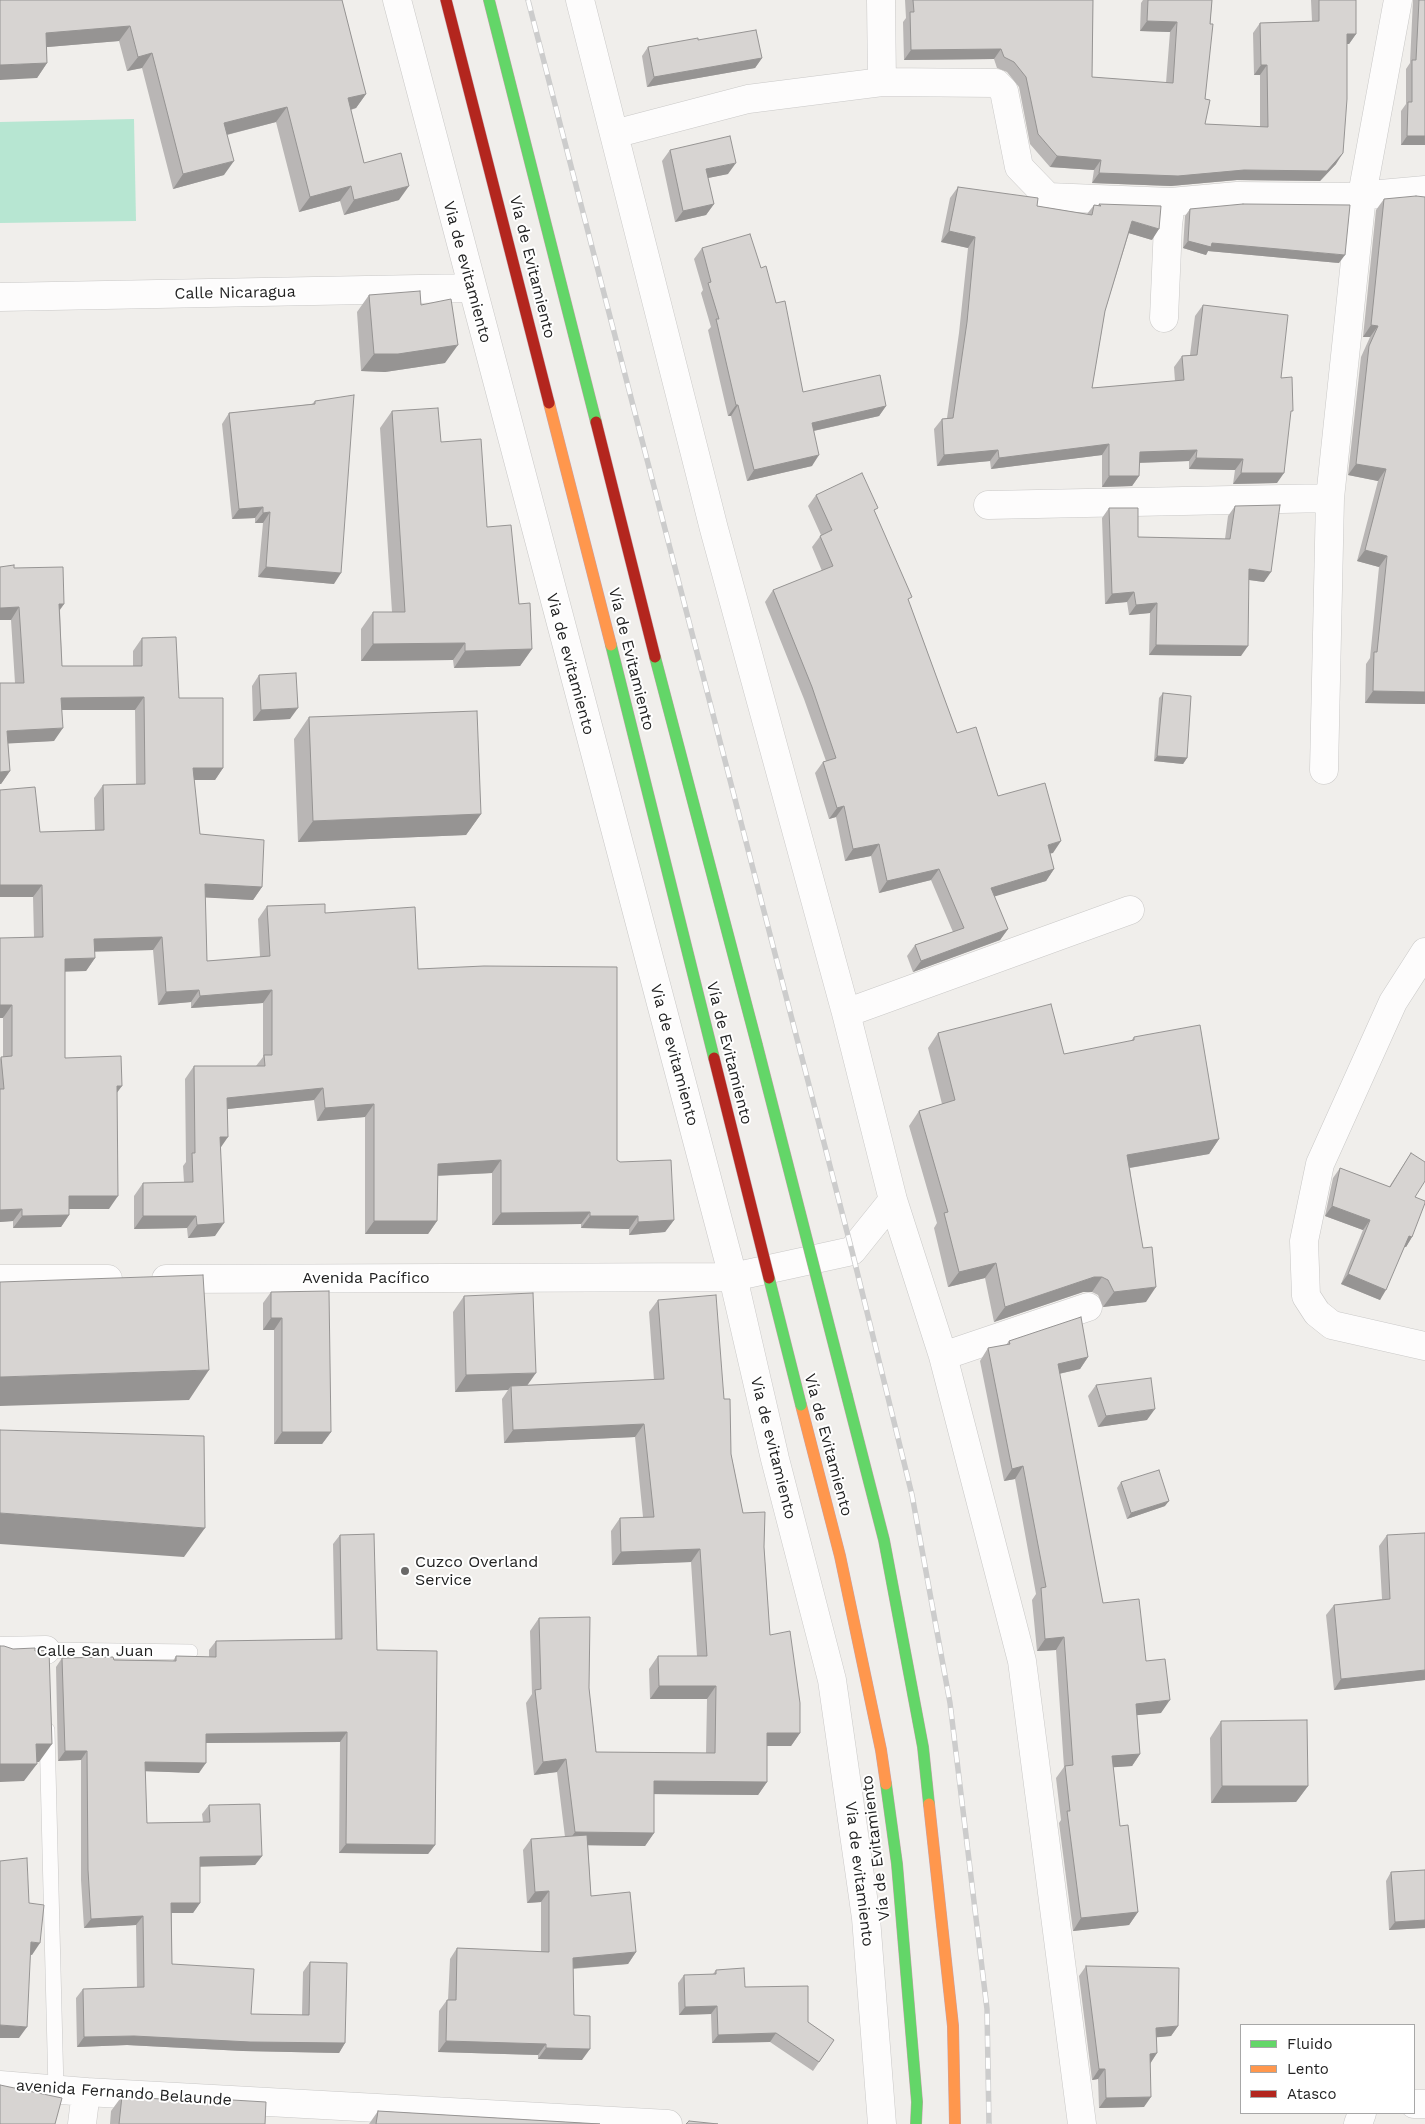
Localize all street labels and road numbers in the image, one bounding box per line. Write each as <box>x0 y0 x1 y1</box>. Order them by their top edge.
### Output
street label: Vía de Evitamiento <box>505 193 559 341</box>
street label: Via de evitamiento <box>439 199 495 345</box>
street label: Calle Nicaragua <box>174 282 296 304</box>
street label: Vía de Evitamiento <box>604 585 658 733</box>
street label: Via de evitamiento <box>542 591 598 737</box>
street label: Vía de Evitamiento <box>702 979 756 1127</box>
street label: Via de evitamiento <box>646 982 702 1128</box>
street label: Avenida Pacífico <box>302 1268 430 1288</box>
street label: Vía de Evitamiento <box>800 1372 856 1518</box>
street label: Via de evitamiento <box>746 1375 800 1521</box>
street label: Calle San Juan <box>37 1641 153 1661</box>
street label: Vía de Evitamiento <box>858 1774 894 1922</box>
street label: Via de evitamiento <box>841 1800 877 1948</box>
street label: avenida Fernando Belaunde <box>15 2076 233 2110</box>

